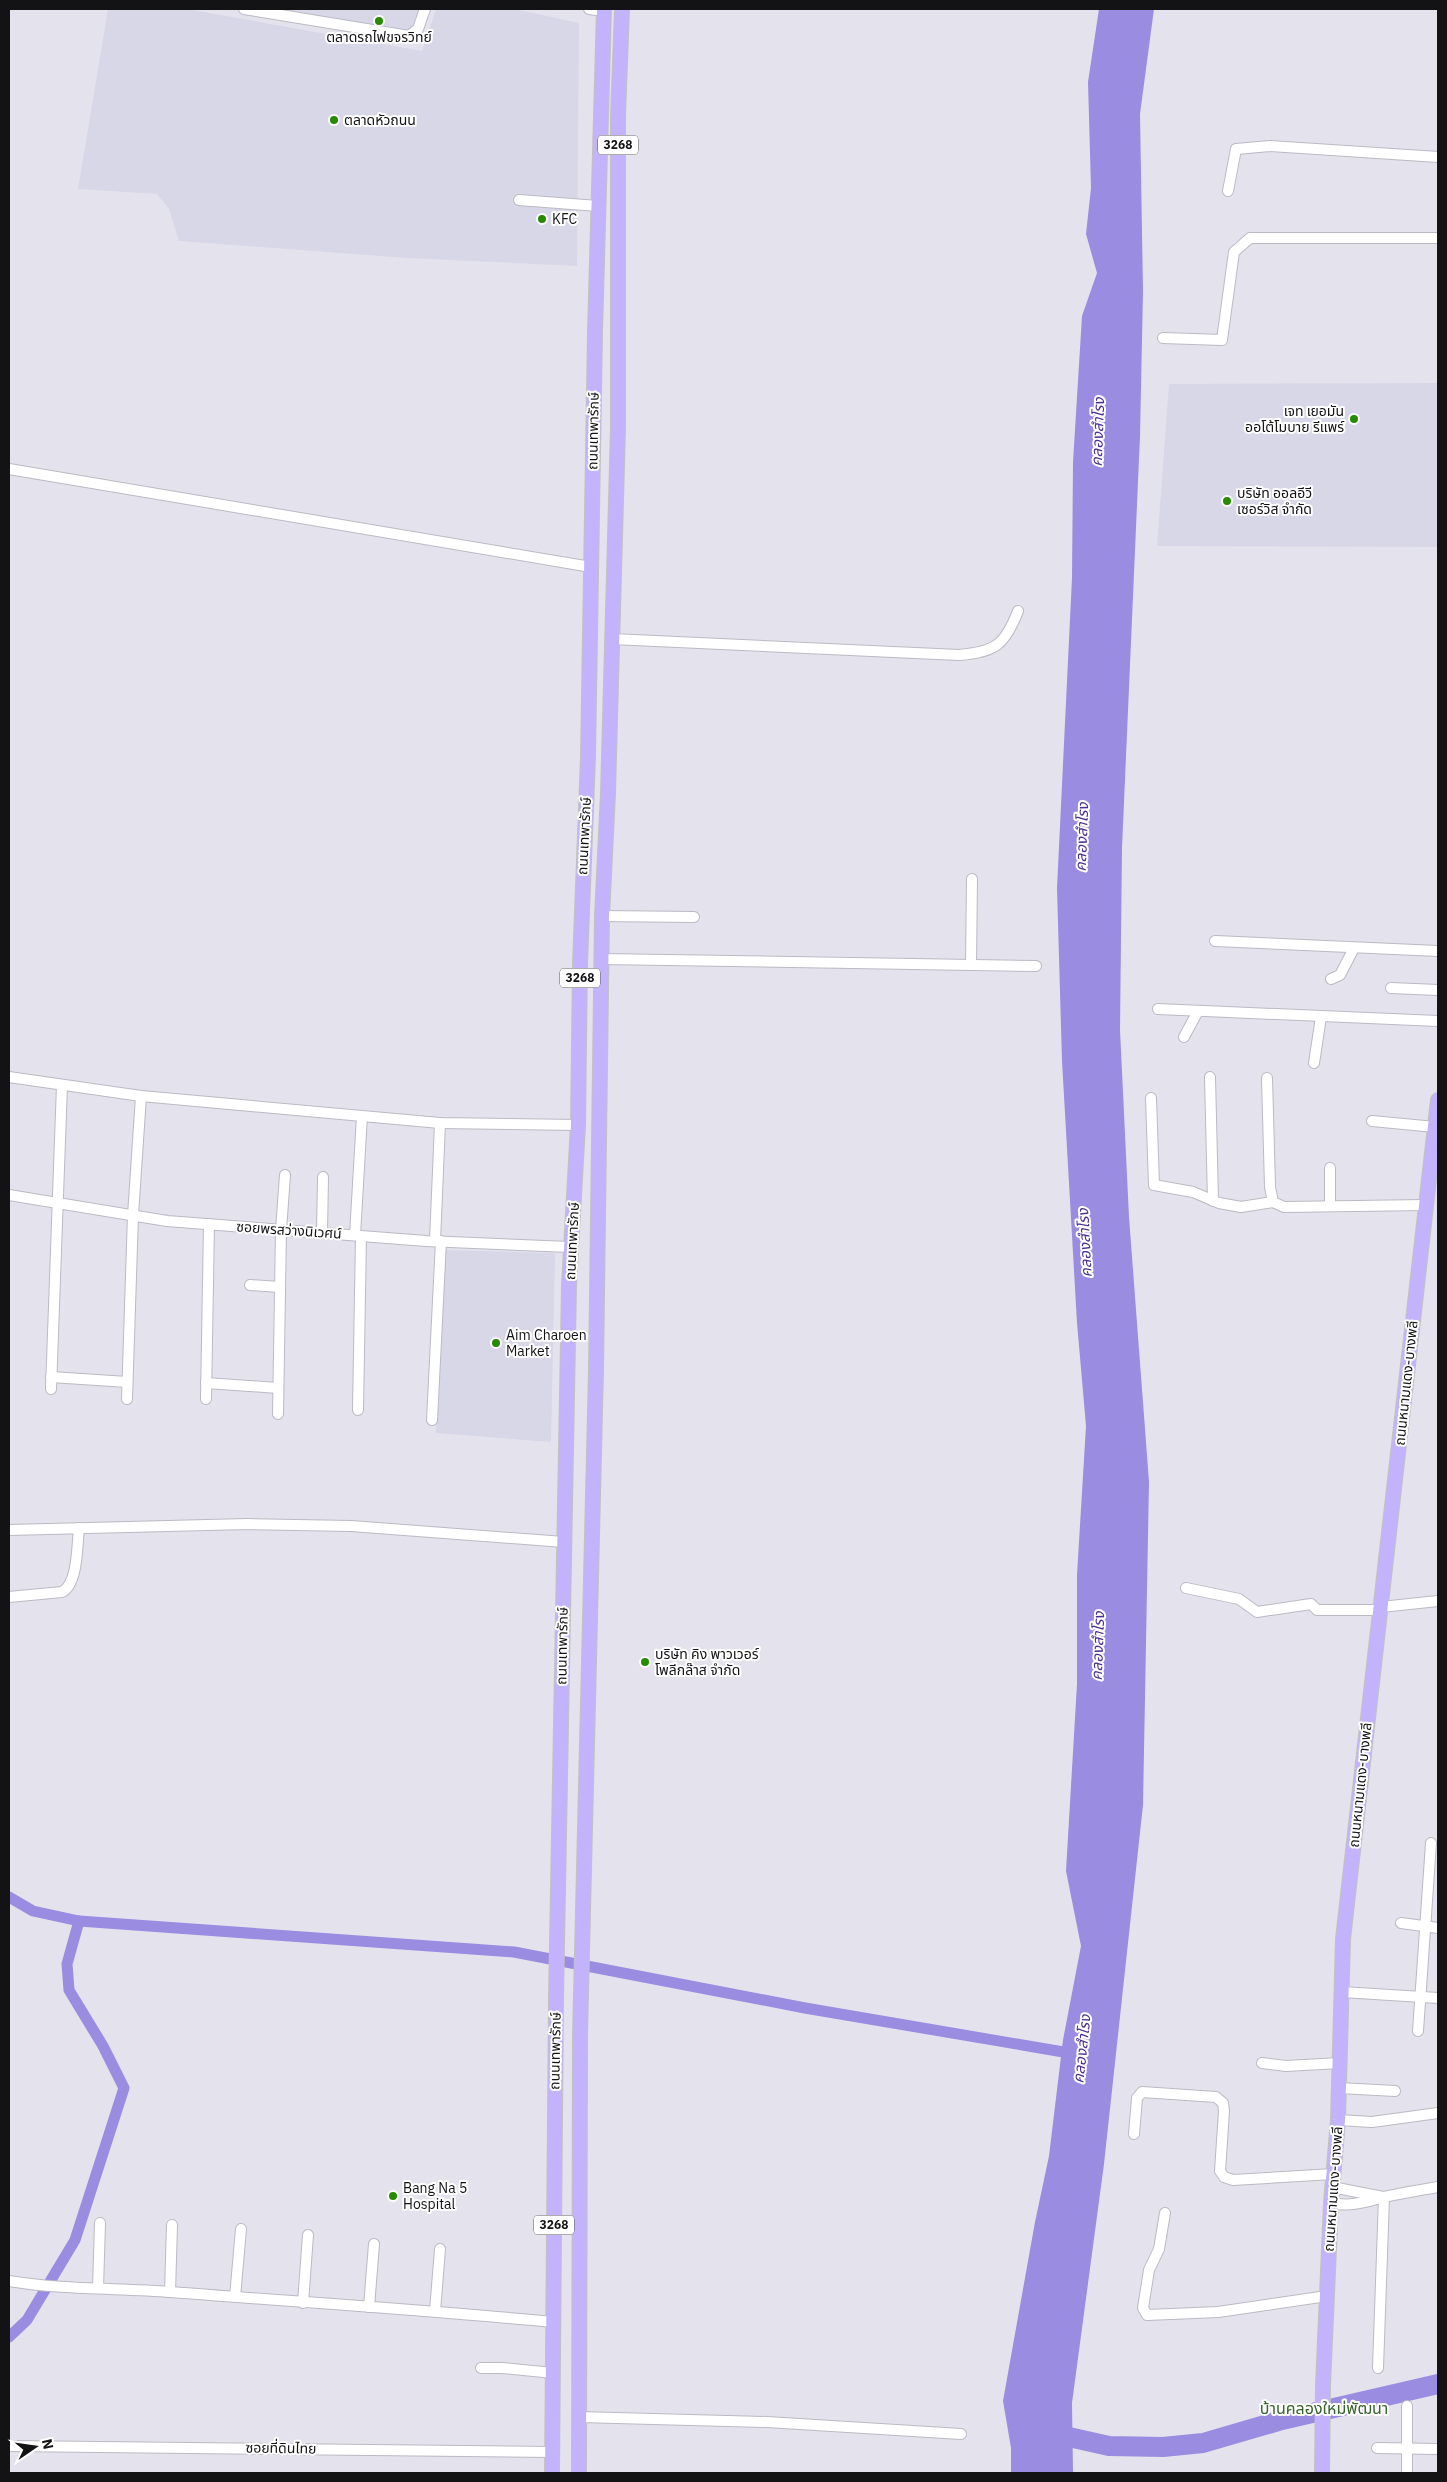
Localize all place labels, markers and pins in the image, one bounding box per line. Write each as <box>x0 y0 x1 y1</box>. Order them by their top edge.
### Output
marker: ตลาดรถไฟขจรวิทย์ <box>373 15 385 27</box>
place label: ตลาดรถไฟขจรวิทย์ <box>326 28 432 46</box>
place label: ตลาดหัวถนน <box>344 111 416 129</box>
marker: ตลาดหัวถนน <box>328 114 340 126</box>
place label: KFC <box>552 210 577 228</box>
marker: KFC <box>536 213 548 225</box>
place label: เจท เยอมัน ออโต้โมบาย รีแพร์ <box>1245 402 1345 436</box>
marker: เจท เยอมัน ออโต้โมบาย รีแพร์ <box>1348 413 1360 425</box>
place label: บริษัท ออลอีวี เซอร์วิส จำกัด <box>1237 484 1312 518</box>
marker: บริษัท ออลอีวี เซอร์วิส จำกัด <box>1221 495 1233 507</box>
place label: Aim Charoen Market <box>506 1326 587 1360</box>
marker: Aim Charoen Market <box>490 1337 502 1349</box>
place label: บริษัท คิง พาวเวอร์ โพลีกล๊าส จำกัด <box>655 1645 759 1679</box>
marker: บริษัท คิง พาวเวอร์ โพลีกล๊าส จำกัด <box>639 1656 651 1668</box>
place label: Bang Na 5 Hospital <box>403 2179 467 2213</box>
marker: Bang Na 5 Hospital <box>387 2190 399 2202</box>

